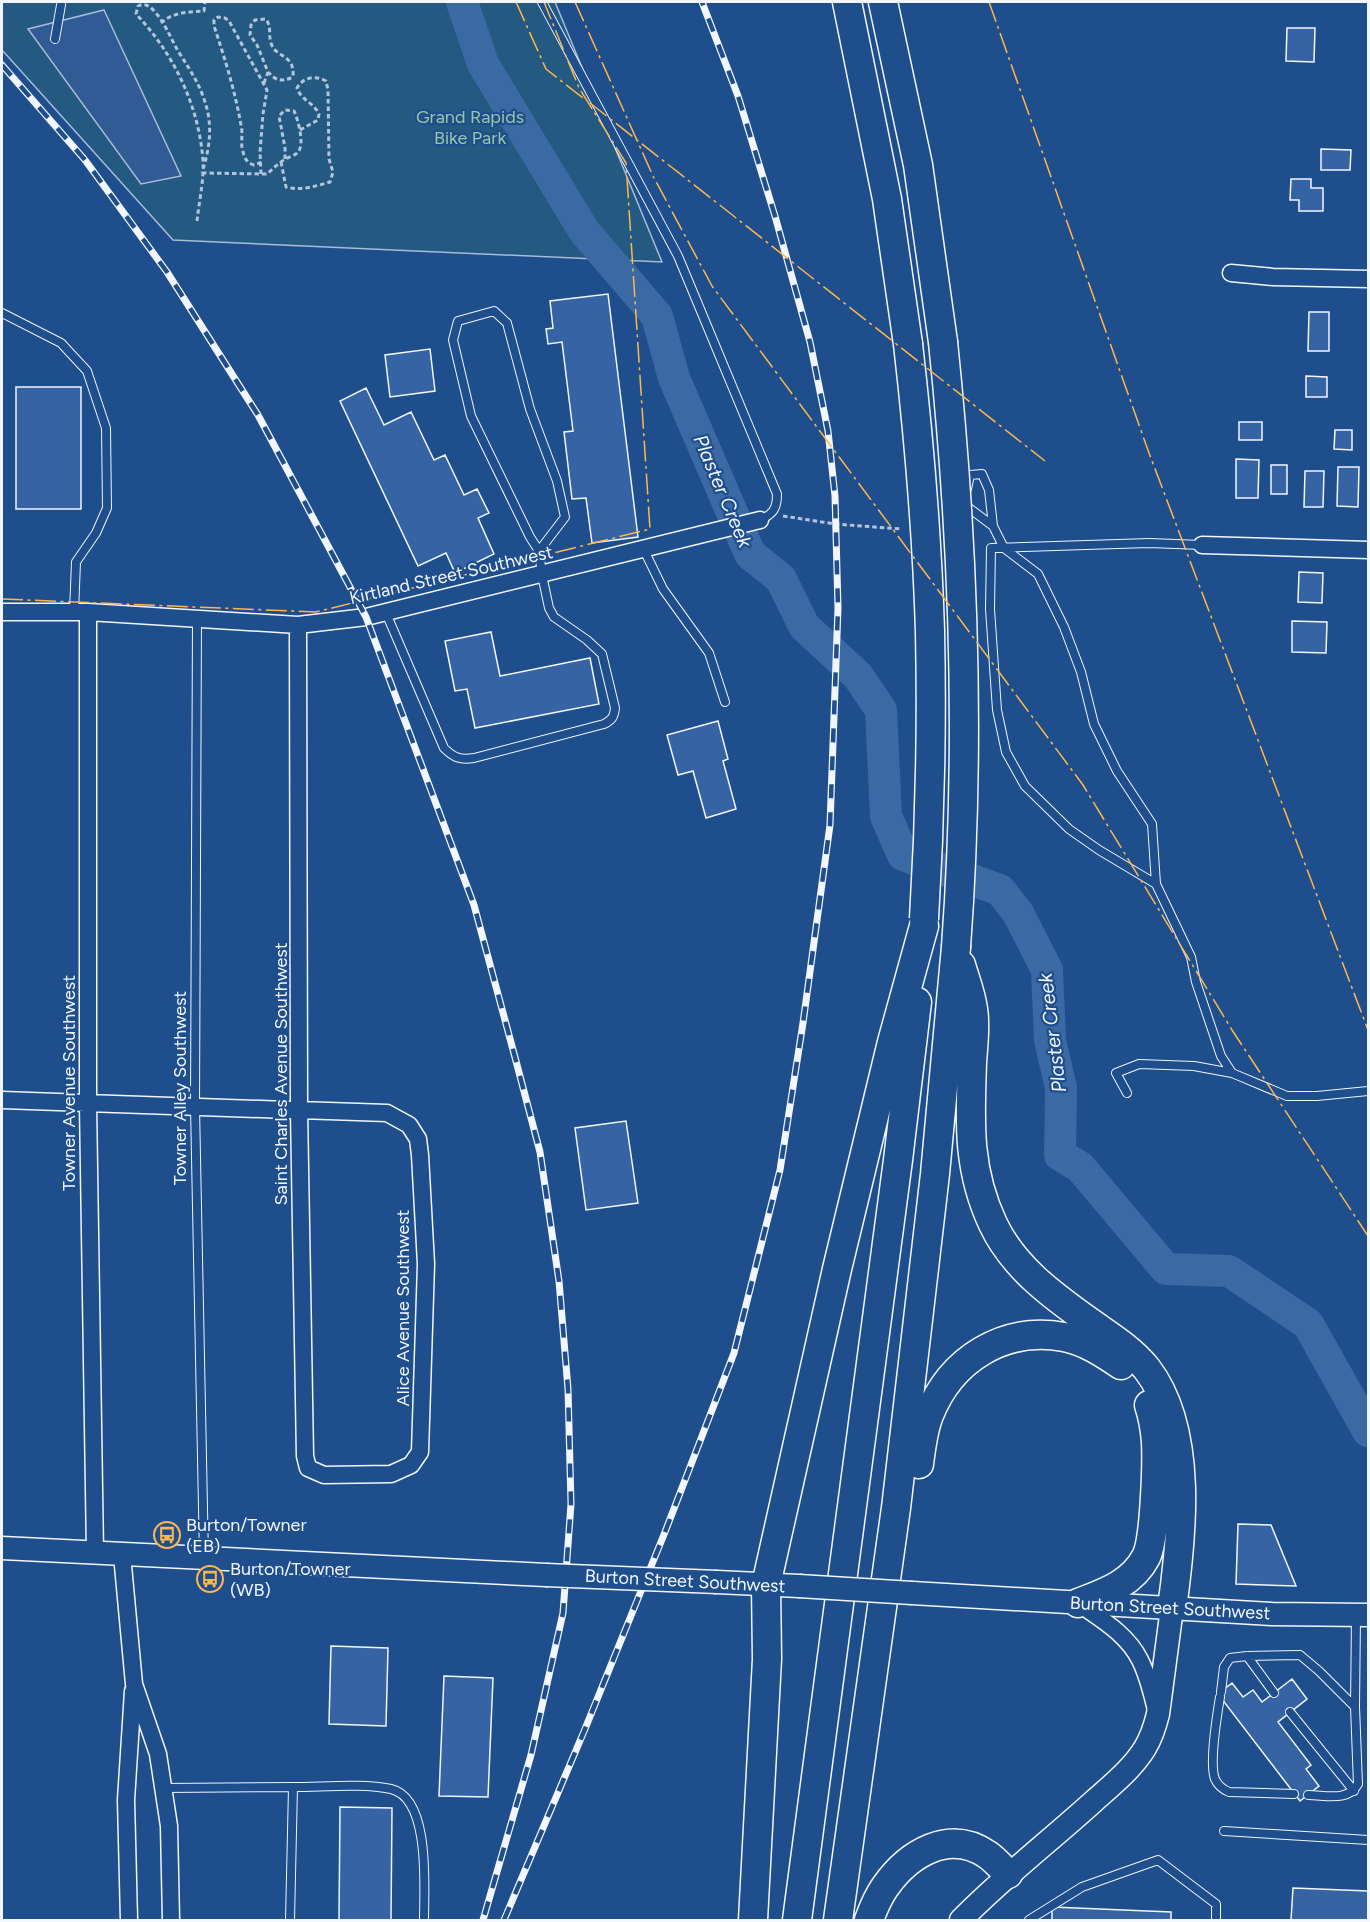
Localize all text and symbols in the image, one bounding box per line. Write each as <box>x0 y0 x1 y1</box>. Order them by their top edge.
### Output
park label: Grand Rapids Bike Park <box>416 106 524 149</box>
water label: Plaster Creek <box>688 431 758 552</box>
street label: Kirtland Street Southwest <box>347 541 555 609</box>
street label: Saint Charles Avenue Southwest <box>270 942 292 1206</box>
water label: Plaster Creek <box>1033 971 1071 1094</box>
street label: Towner Avenue Southwest <box>58 975 80 1191</box>
street label: Towner Alley Southwest <box>169 991 191 1185</box>
street label: Alice Avenue Southwest <box>392 1209 414 1406</box>
place label: Burton/Towner (EB) <box>186 1514 306 1557</box>
bus stop icon: Burton/Towner (EB) <box>152 1520 182 1550</box>
place label: Burton/Towner (WB) <box>230 1558 350 1601</box>
bus stop icon: Burton/Towner (WB) <box>195 1564 225 1594</box>
street label: Burton Street Southwest <box>584 1565 786 1597</box>
street label: Burton Street Southwest <box>1069 1592 1271 1624</box>

